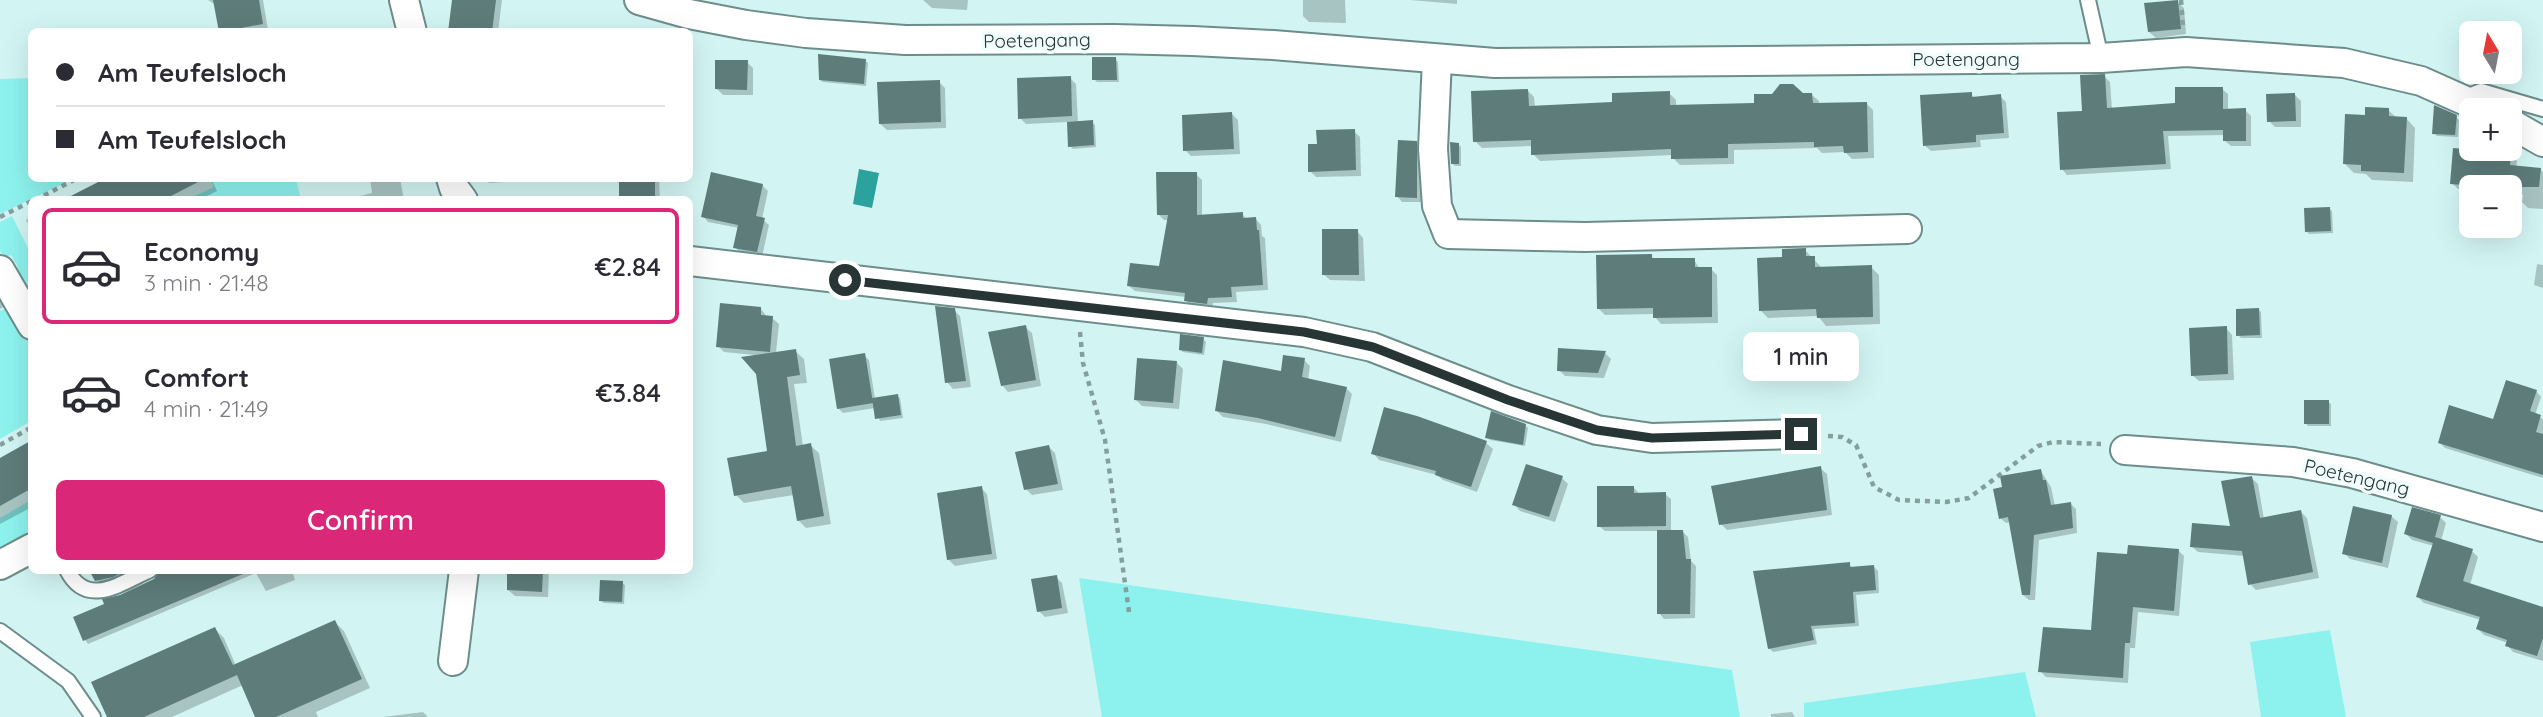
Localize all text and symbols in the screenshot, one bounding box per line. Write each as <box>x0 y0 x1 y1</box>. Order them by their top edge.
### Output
north arrow <box>2459 21 2522 84</box>
map controls <box>2459 21 2522 238</box>
street label: Poetengang <box>983 27 1091 53</box>
street label: Poetengang <box>1912 47 2020 71</box>
text: Am Teufelsloch <box>98 56 287 89</box>
button: + <box>2459 98 2522 161</box>
text: Am Teufelsloch <box>98 123 287 156</box>
button: − <box>2459 175 2522 238</box>
icon: car <box>60 235 123 298</box>
text: Economy <box>144 235 259 268</box>
text: €2.84 <box>595 250 661 283</box>
route start <box>829 264 861 296</box>
text: 3 min · 21:48 <box>144 268 269 297</box>
callout: 1 min <box>1743 332 1859 382</box>
text: 1 min <box>1773 342 1829 371</box>
icon: car <box>60 361 123 424</box>
text: Comfort <box>144 361 249 394</box>
text: €3.84 <box>596 376 661 409</box>
text: 4 min · 21:49 <box>144 394 269 423</box>
route end <box>1785 418 1817 450</box>
street label: Poetengang <box>2302 453 2412 501</box>
button: Confirm <box>56 480 665 560</box>

